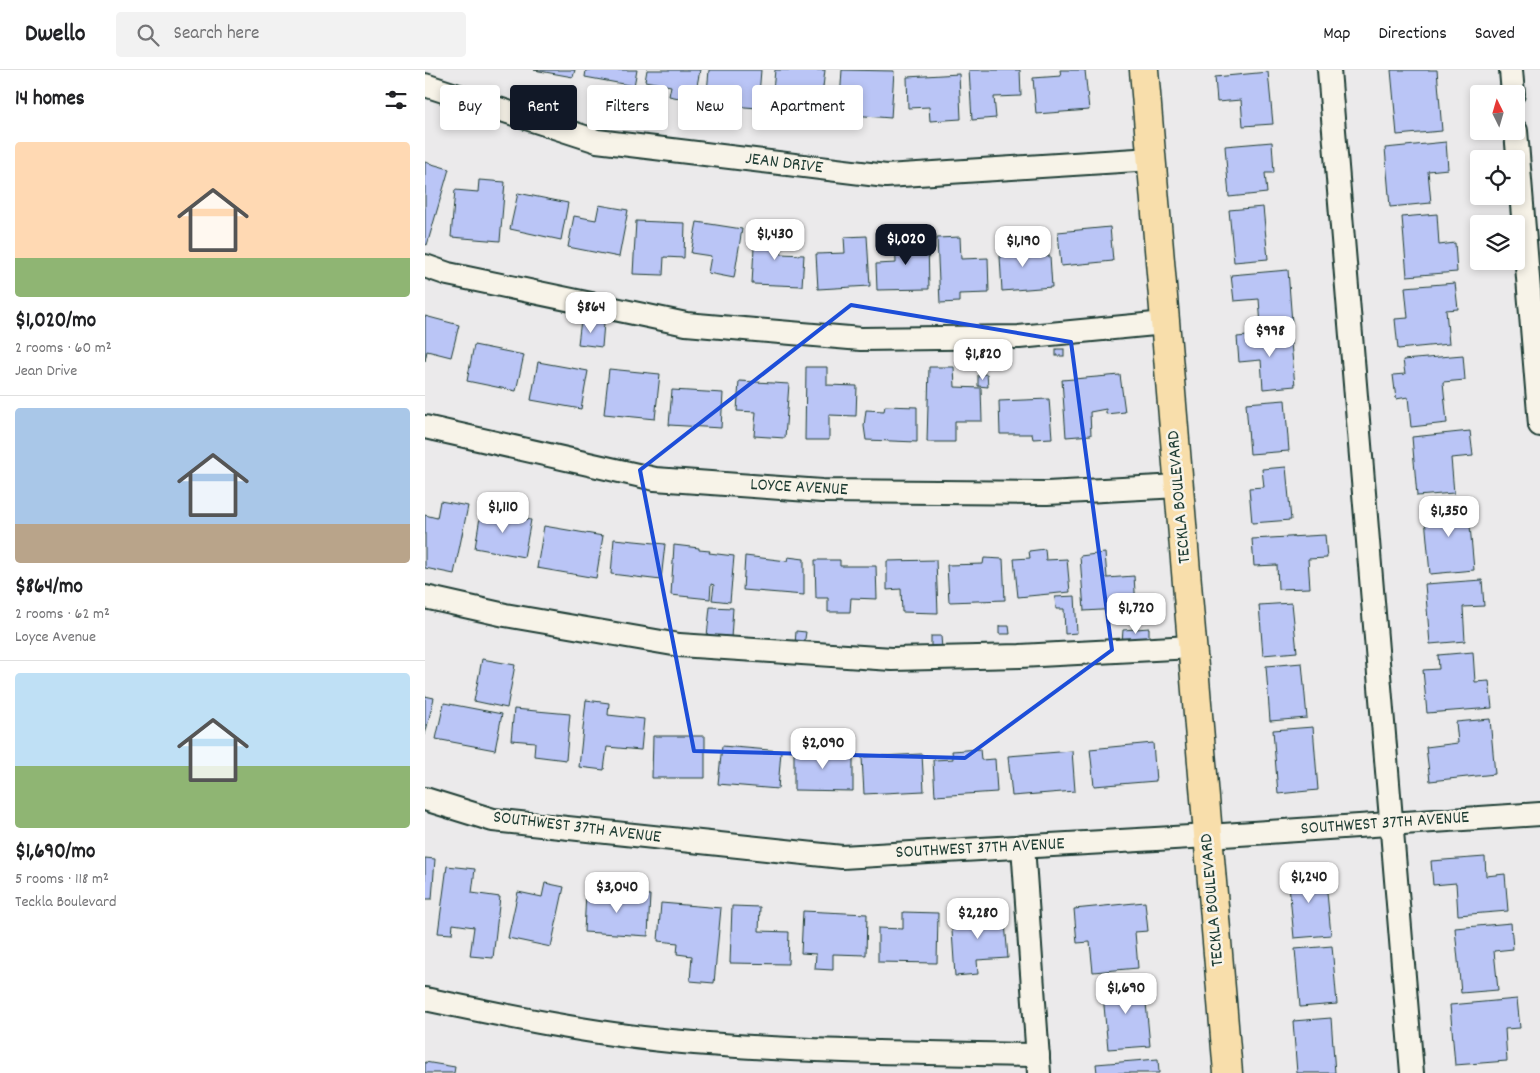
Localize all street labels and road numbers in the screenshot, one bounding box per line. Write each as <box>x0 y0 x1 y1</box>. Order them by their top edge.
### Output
street label: JEAN DRIVE <box>744 147 824 181</box>
street label: TECKLA BOULEVARD <box>1162 429 1198 565</box>
street label: LOYCE AVENUE <box>749 473 849 503</box>
street label: SOUTHWEST 37TH AVENUE <box>492 805 662 851</box>
street label: SOUTHWEST 37TH AVENUE <box>1300 806 1470 842</box>
street label: SOUTHWEST 37TH AVENUE <box>895 832 1065 866</box>
street label: TECKLA BOULEVARD <box>1195 832 1231 968</box>

